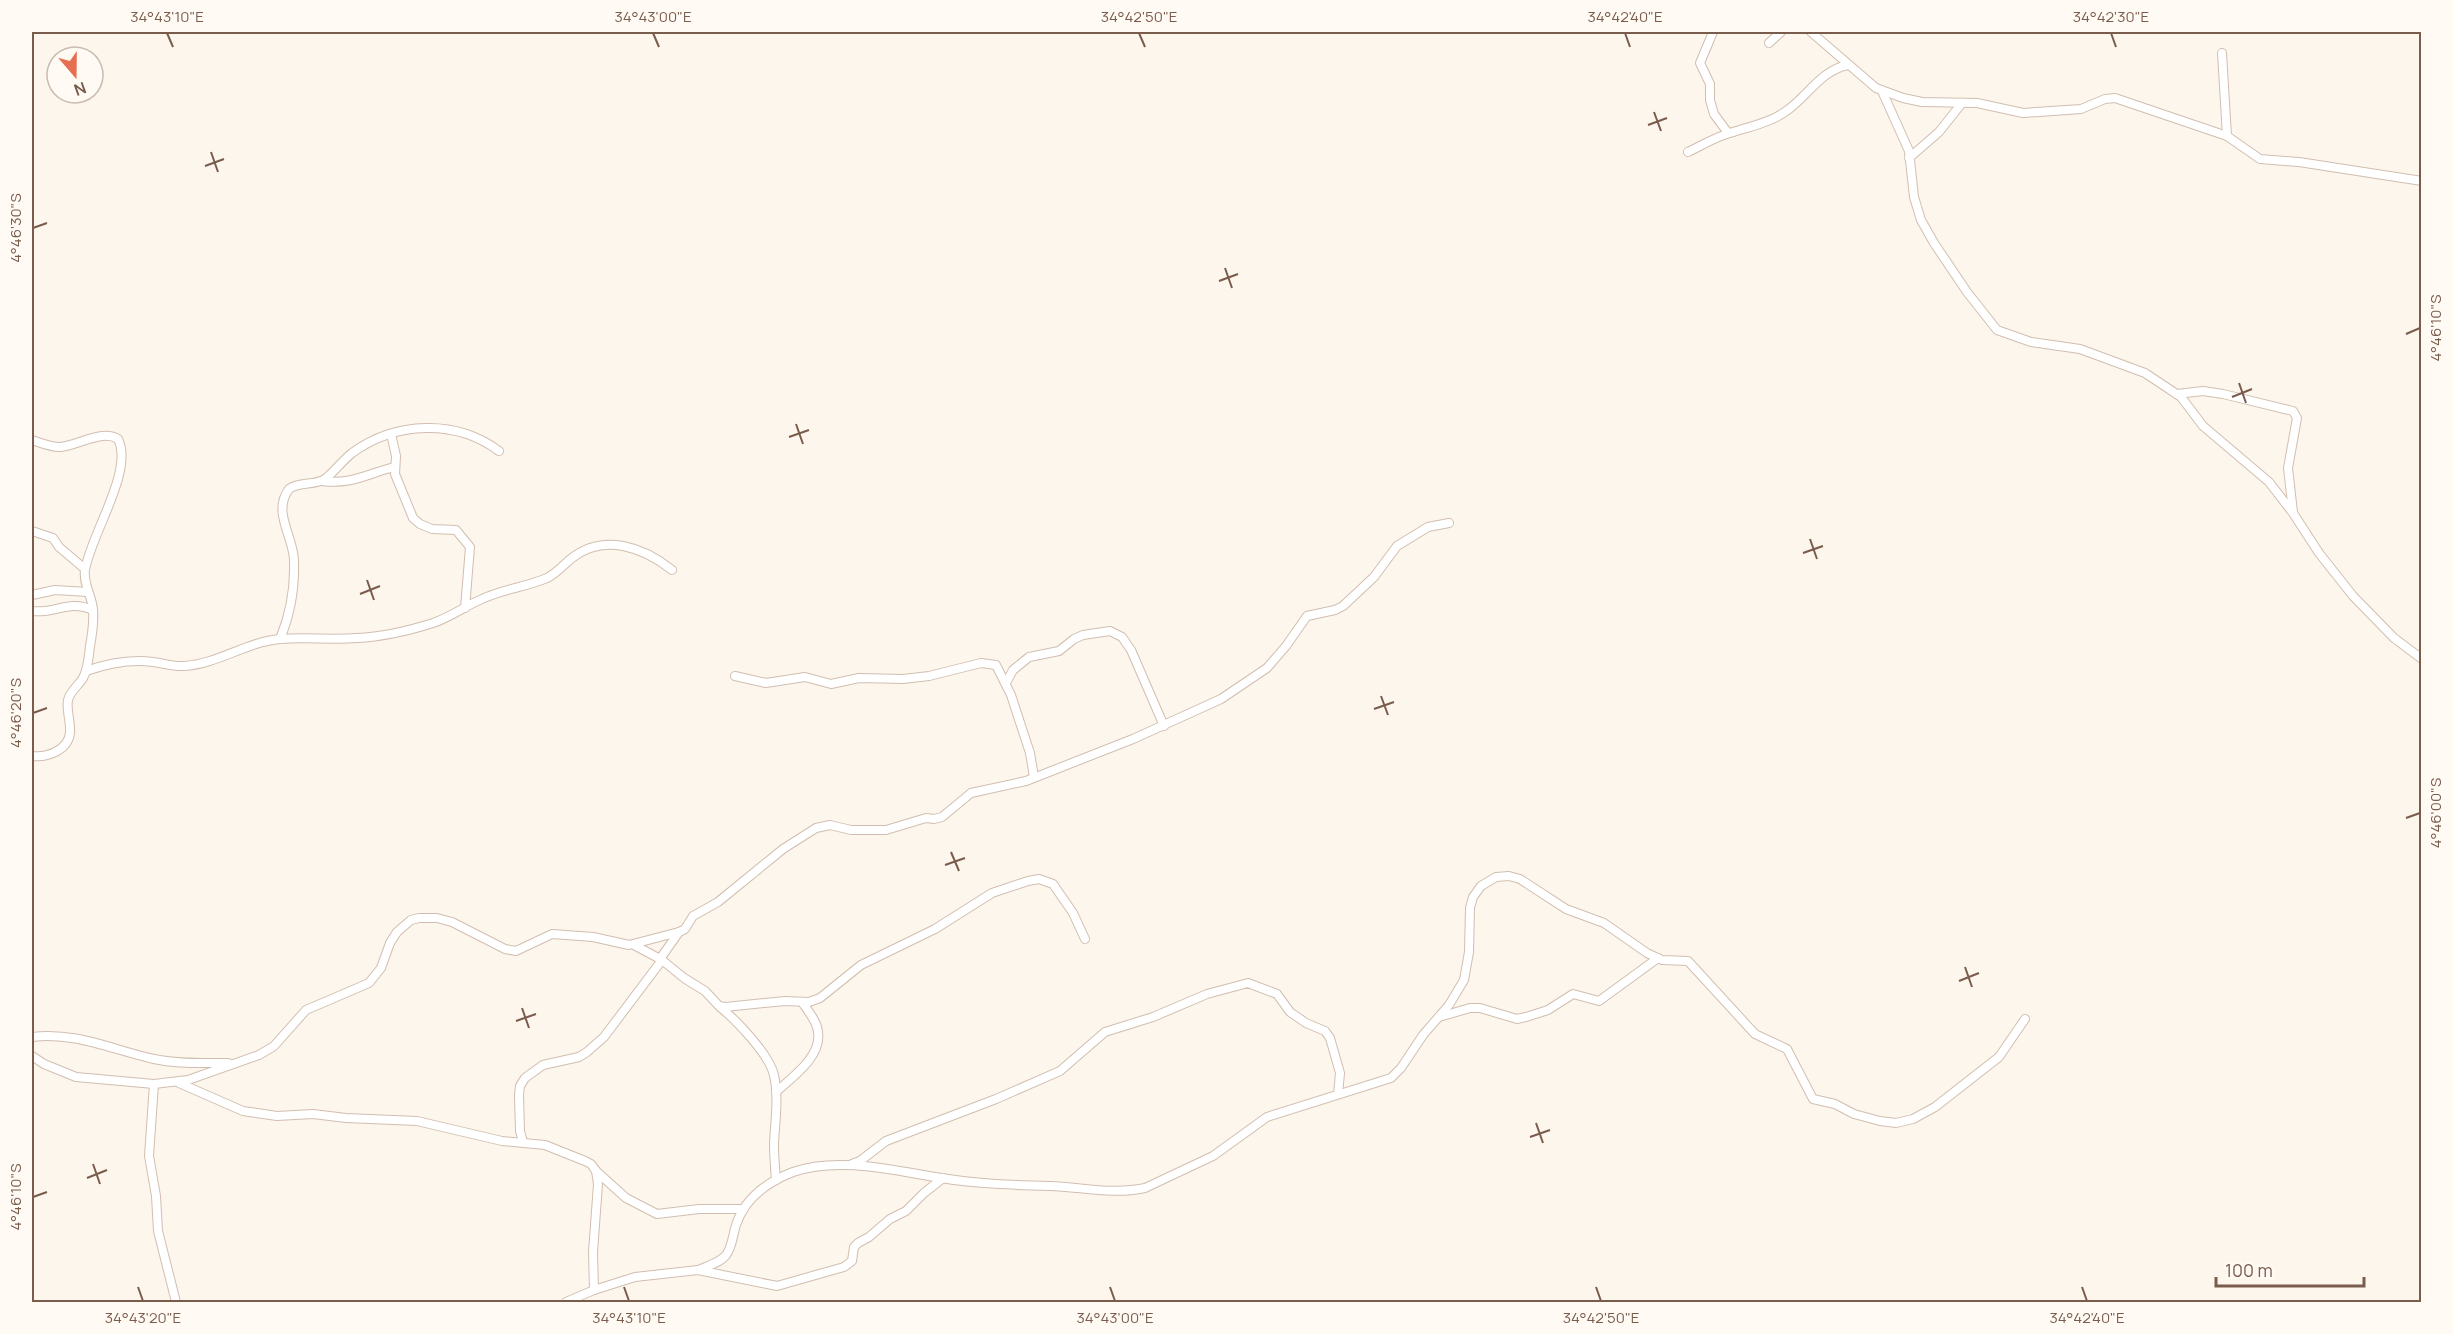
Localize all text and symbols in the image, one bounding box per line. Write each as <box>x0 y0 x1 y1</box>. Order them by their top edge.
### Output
text: 34°43'10"E <box>130 6 204 27</box>
text: 34°43'00"E <box>615 6 691 27</box>
text: 34°42'50"E <box>1101 6 1177 27</box>
text: 34°42'40"E <box>1587 6 1663 27</box>
text: 34°42'30"E <box>2073 6 2149 27</box>
north arrow <box>45 45 105 105</box>
text: N <box>71 77 89 101</box>
text: 4°46'30"S <box>5 193 26 263</box>
text: 4°46'10"S <box>2425 294 2446 362</box>
text: 4°46'20"S <box>5 678 26 748</box>
text: 4°46'00"S <box>2425 778 2446 848</box>
text: 4°46'10"S <box>5 1163 26 1231</box>
scale bar <box>2216 1250 2364 1288</box>
text: 100 m <box>2225 1258 2273 1282</box>
text: 34°43'20"E <box>105 1307 181 1328</box>
text: 34°43'10"E <box>592 1307 666 1328</box>
text: 34°43'00"E <box>1077 1307 1153 1328</box>
text: 34°42'50"E <box>1563 1307 1639 1328</box>
text: 34°42'40"E <box>2049 1307 2125 1328</box>

